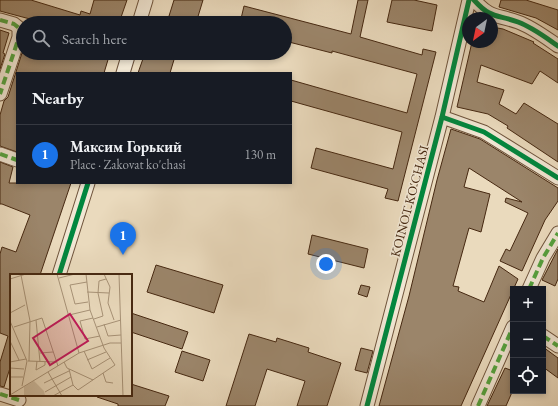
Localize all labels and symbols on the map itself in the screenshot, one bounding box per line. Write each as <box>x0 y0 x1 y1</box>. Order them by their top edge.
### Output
north arrow <box>462 12 498 48</box>
street label: KOINOT KO'CHASI <box>386 143 433 259</box>
pin: 1 <box>110 222 136 255</box>
your location <box>316 254 336 274</box>
inset map <box>10 274 132 396</box>

